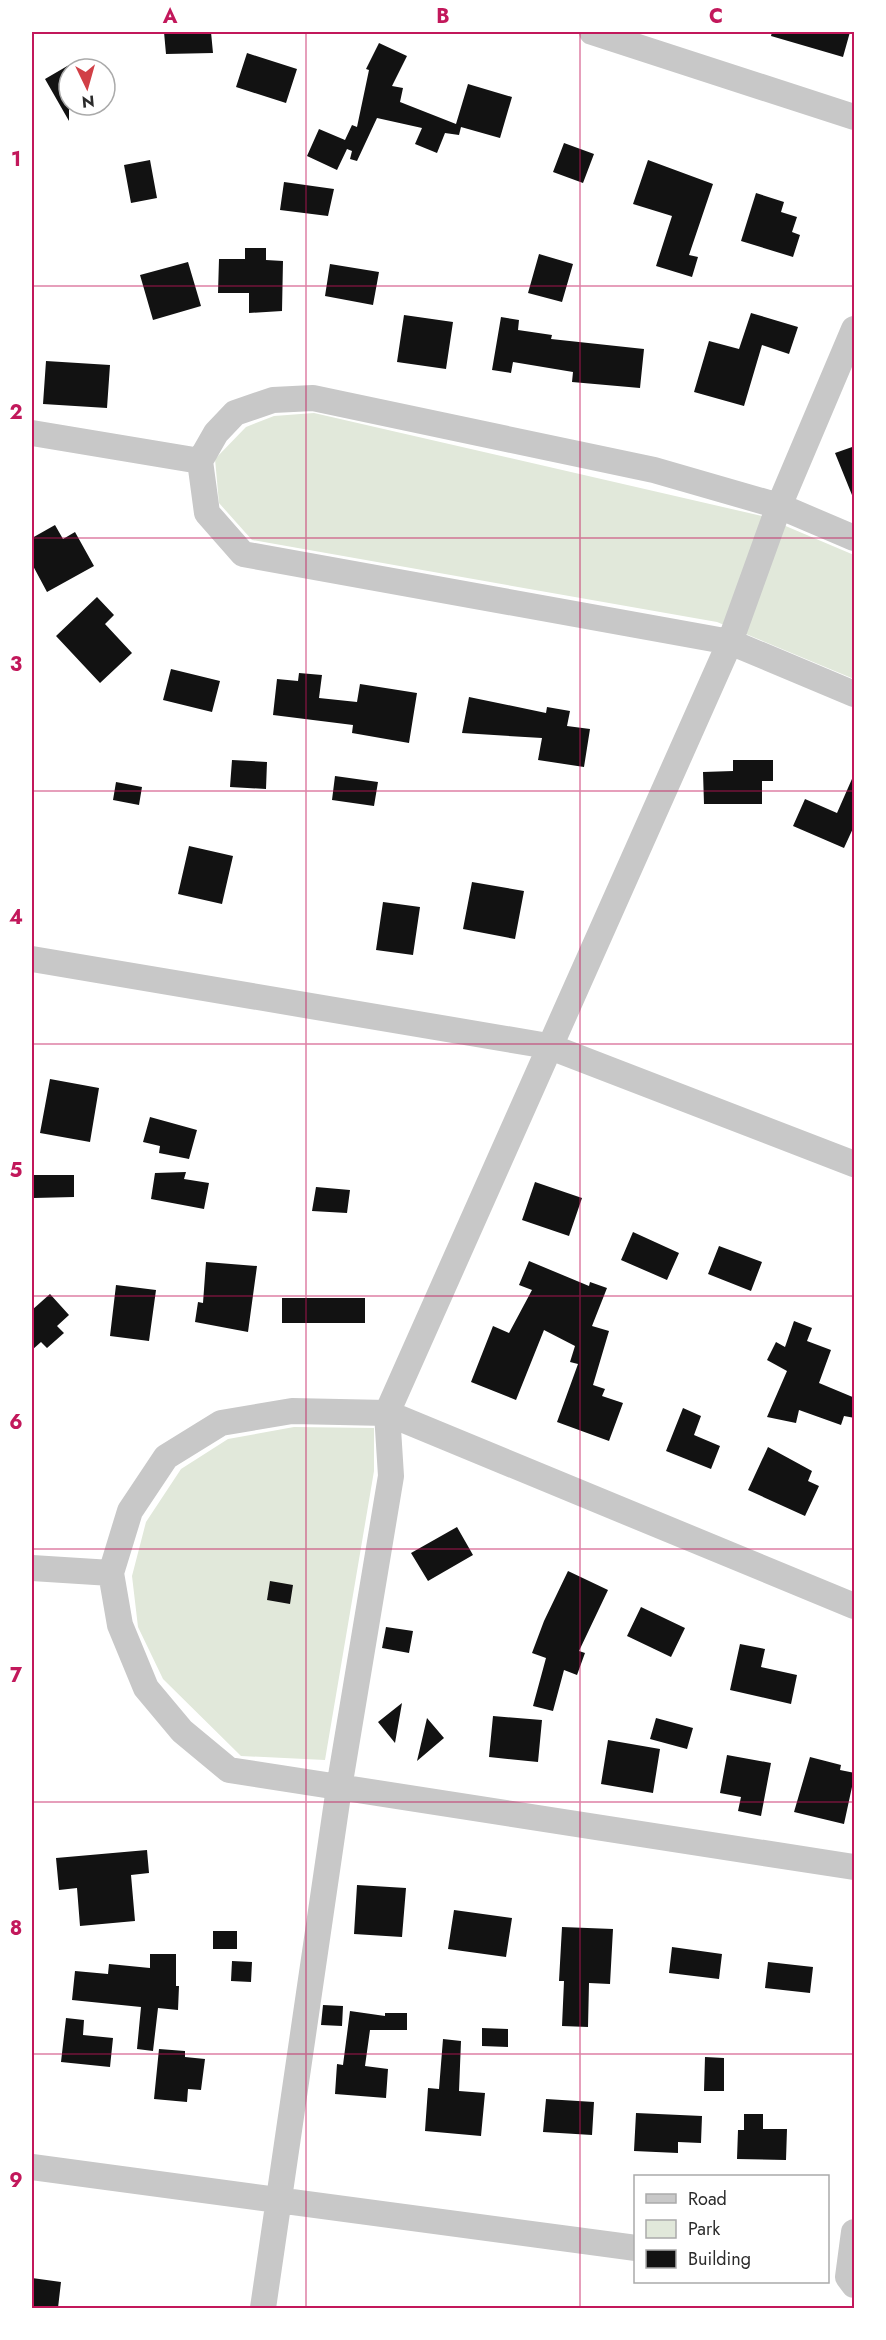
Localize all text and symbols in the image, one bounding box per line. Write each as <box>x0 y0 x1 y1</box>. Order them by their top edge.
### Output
text: A <box>162 2 178 31</box>
text: B <box>436 2 450 31</box>
text: C <box>709 2 723 31</box>
north arrow <box>57 57 117 117</box>
text: N <box>81 89 96 113</box>
text: 1 <box>11 145 21 174</box>
text: 2 <box>9 398 23 427</box>
text: 3 <box>10 650 22 679</box>
text: 4 <box>9 903 23 932</box>
text: 5 <box>10 1156 23 1185</box>
text: 6 <box>9 1408 23 1437</box>
text: 7 <box>10 1661 23 1690</box>
text: 8 <box>10 1914 22 1943</box>
text: 9 <box>9 2166 23 2195</box>
legend <box>634 2175 829 2283</box>
text: Road <box>688 2186 727 2212</box>
text: Park <box>688 2216 720 2242</box>
text: Building <box>688 2246 751 2272</box>

